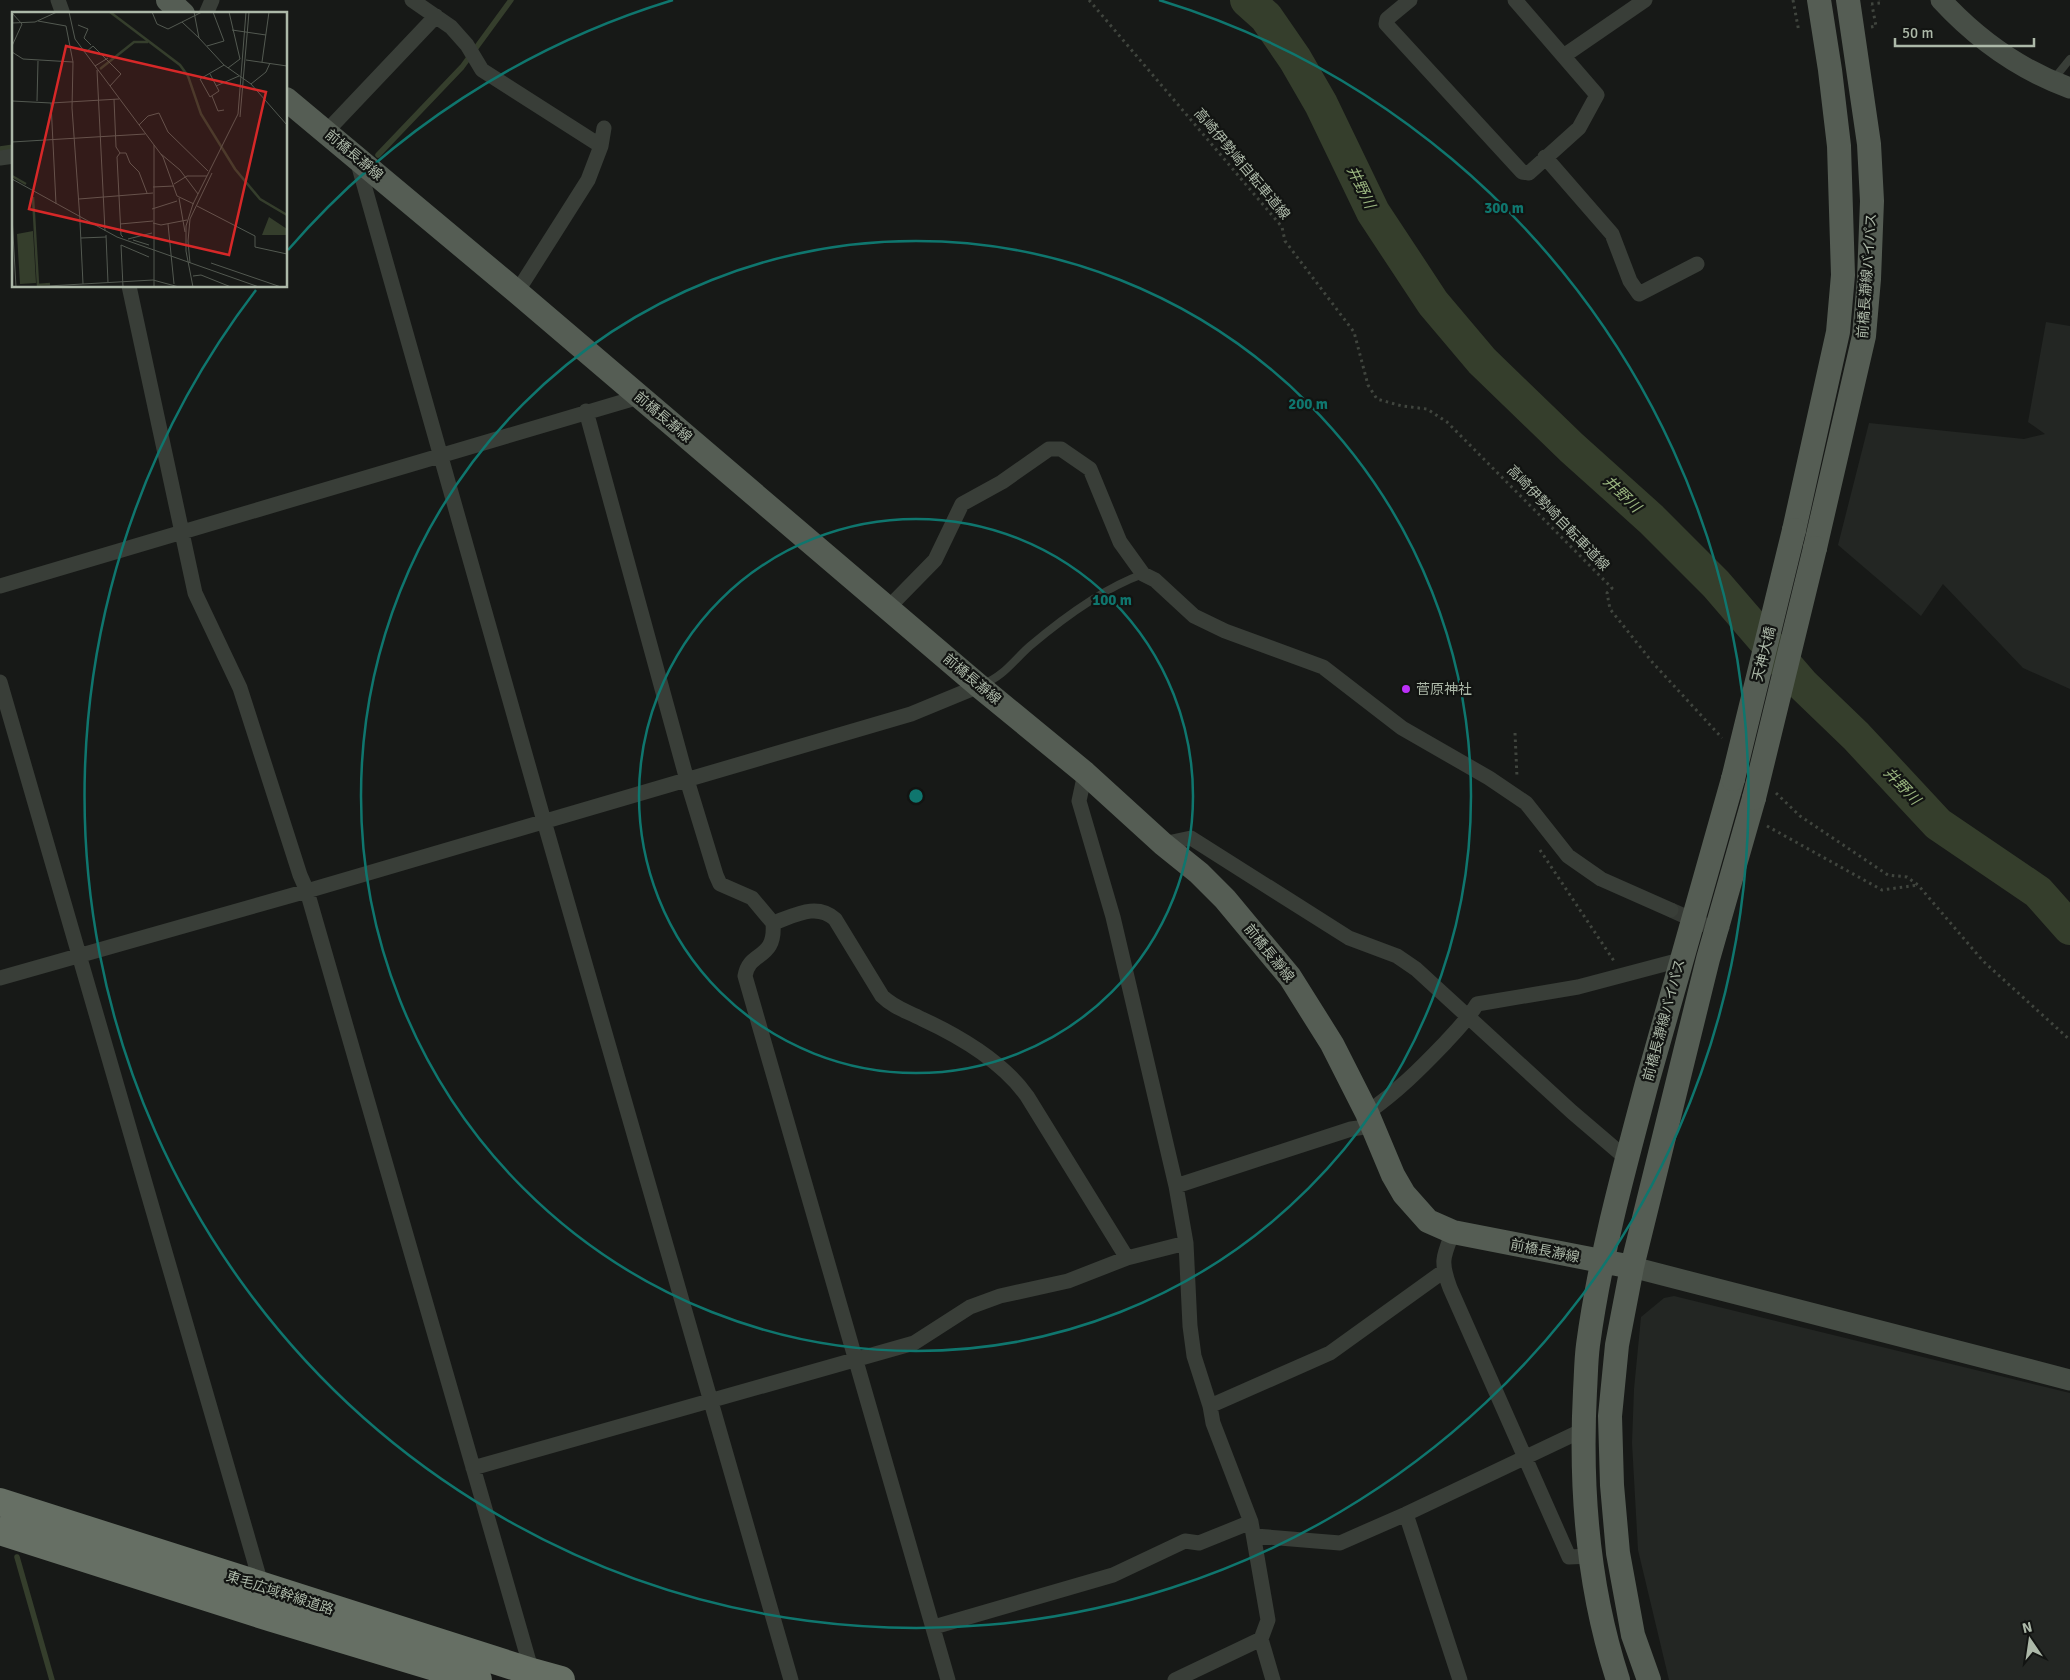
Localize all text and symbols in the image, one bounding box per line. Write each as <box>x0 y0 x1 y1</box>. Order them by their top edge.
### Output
inset map <box>12 12 288 288</box>
scale bar <box>1895 15 2034 47</box>
text: 50 m <box>1902 24 1933 42</box>
street label: 高崎伊勢崎自転車道線 <box>1190 105 1294 223</box>
street label: 前橋長瀞線 <box>322 126 386 184</box>
water label: 井野川 <box>1343 163 1380 213</box>
text: 300 m <box>1484 199 1524 217</box>
street label: 前橋長瀞線バイパス <box>1854 213 1880 339</box>
street label: 前橋長瀞線 <box>631 388 695 446</box>
text: 200 m <box>1288 395 1328 413</box>
street label: 高崎伊勢崎自転車道線 <box>1503 462 1613 574</box>
water label: 井野川 <box>1600 472 1646 517</box>
text: 100 m <box>1092 591 1132 609</box>
street label: 天神大橋 <box>1749 625 1779 683</box>
street label: 前橋長瀞線 <box>940 650 1004 708</box>
place label: 菅原神社 <box>1416 681 1472 698</box>
marker: 菅原神社 <box>1400 683 1412 695</box>
water label: 井野川 <box>1880 764 1925 810</box>
centre of rings <box>907 787 925 805</box>
street label: 前橋長瀞線 <box>1240 920 1298 986</box>
street label: 前橋長瀞線バイパス <box>1640 957 1688 1083</box>
street label: 前橋長瀞線 <box>1509 1236 1581 1266</box>
street label: 東毛広域幹線道路 <box>224 1568 336 1618</box>
north arrow <box>2005 1615 2055 1665</box>
text: N <box>2021 1618 2034 1637</box>

